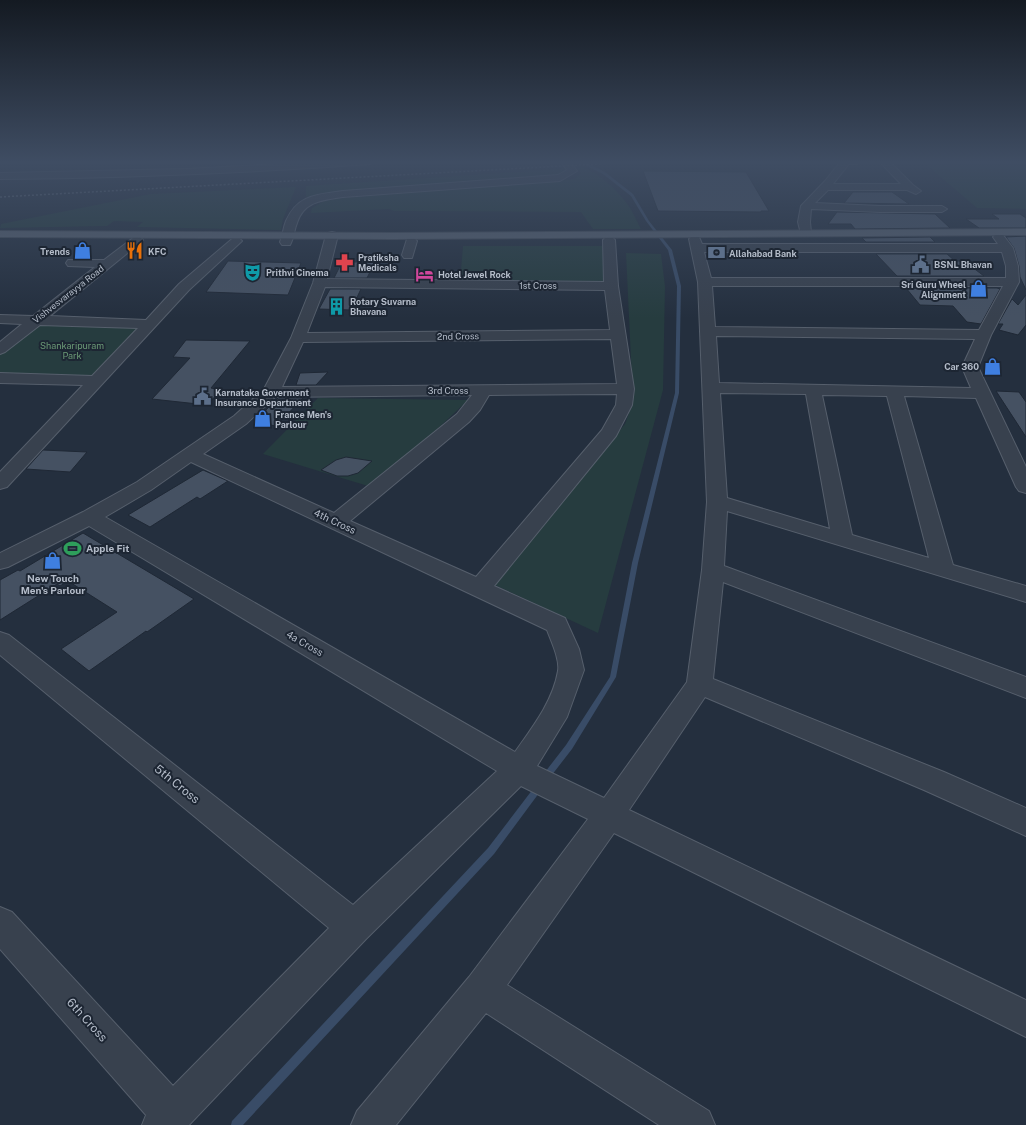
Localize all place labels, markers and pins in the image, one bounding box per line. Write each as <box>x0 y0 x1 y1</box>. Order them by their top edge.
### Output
shop icon: Trends <box>73 241 93 261</box>
restaurant icon: KFC <box>125 241 145 261</box>
bank icon: Allahabad Bank <box>706 243 726 263</box>
place label: Trends <box>40 246 70 257</box>
place label: KFC <box>148 246 167 257</box>
place label: Allahabad Bank <box>729 248 797 259</box>
pharmacy icon: Pratiksha Medicals <box>335 252 355 272</box>
place label: Pratiksha Medicals <box>358 252 399 273</box>
public building icon: BSNL Bhavan <box>911 254 931 274</box>
place label: BSNL Bhavan <box>934 259 992 270</box>
theatre icon: Prithvi Cinema <box>243 262 263 282</box>
hotel icon: Hotel Jewel Rock <box>415 264 435 284</box>
place label: Prithvi Cinema <box>266 267 329 278</box>
place label: Hotel Jewel Rock <box>438 269 512 280</box>
place label: Sri Guru Wheel Alignment <box>901 279 966 300</box>
shop icon: Sri Guru Wheel Alignment <box>969 279 989 299</box>
building icon: Rotary Suvarna Bhavana <box>327 296 347 316</box>
place label: Rotary Suvarna Bhavana <box>350 296 416 317</box>
shop icon: Car 360 <box>982 356 1002 376</box>
place label: Car 360 <box>944 361 979 372</box>
public building icon: Karnataka Goverment Insurance Department <box>192 387 212 407</box>
place label: Karnataka Goverment Insurance Department <box>215 387 311 408</box>
shop icon: France Men's Parlour <box>252 409 272 429</box>
place label: France Men's Parlour <box>275 409 332 430</box>
sports icon: Apple Fit <box>63 538 83 558</box>
place label: Apple Fit <box>86 542 129 554</box>
shop icon: New Touch Men's Parlour <box>43 551 63 571</box>
place label: New Touch Men's Parlour <box>21 572 85 596</box>

